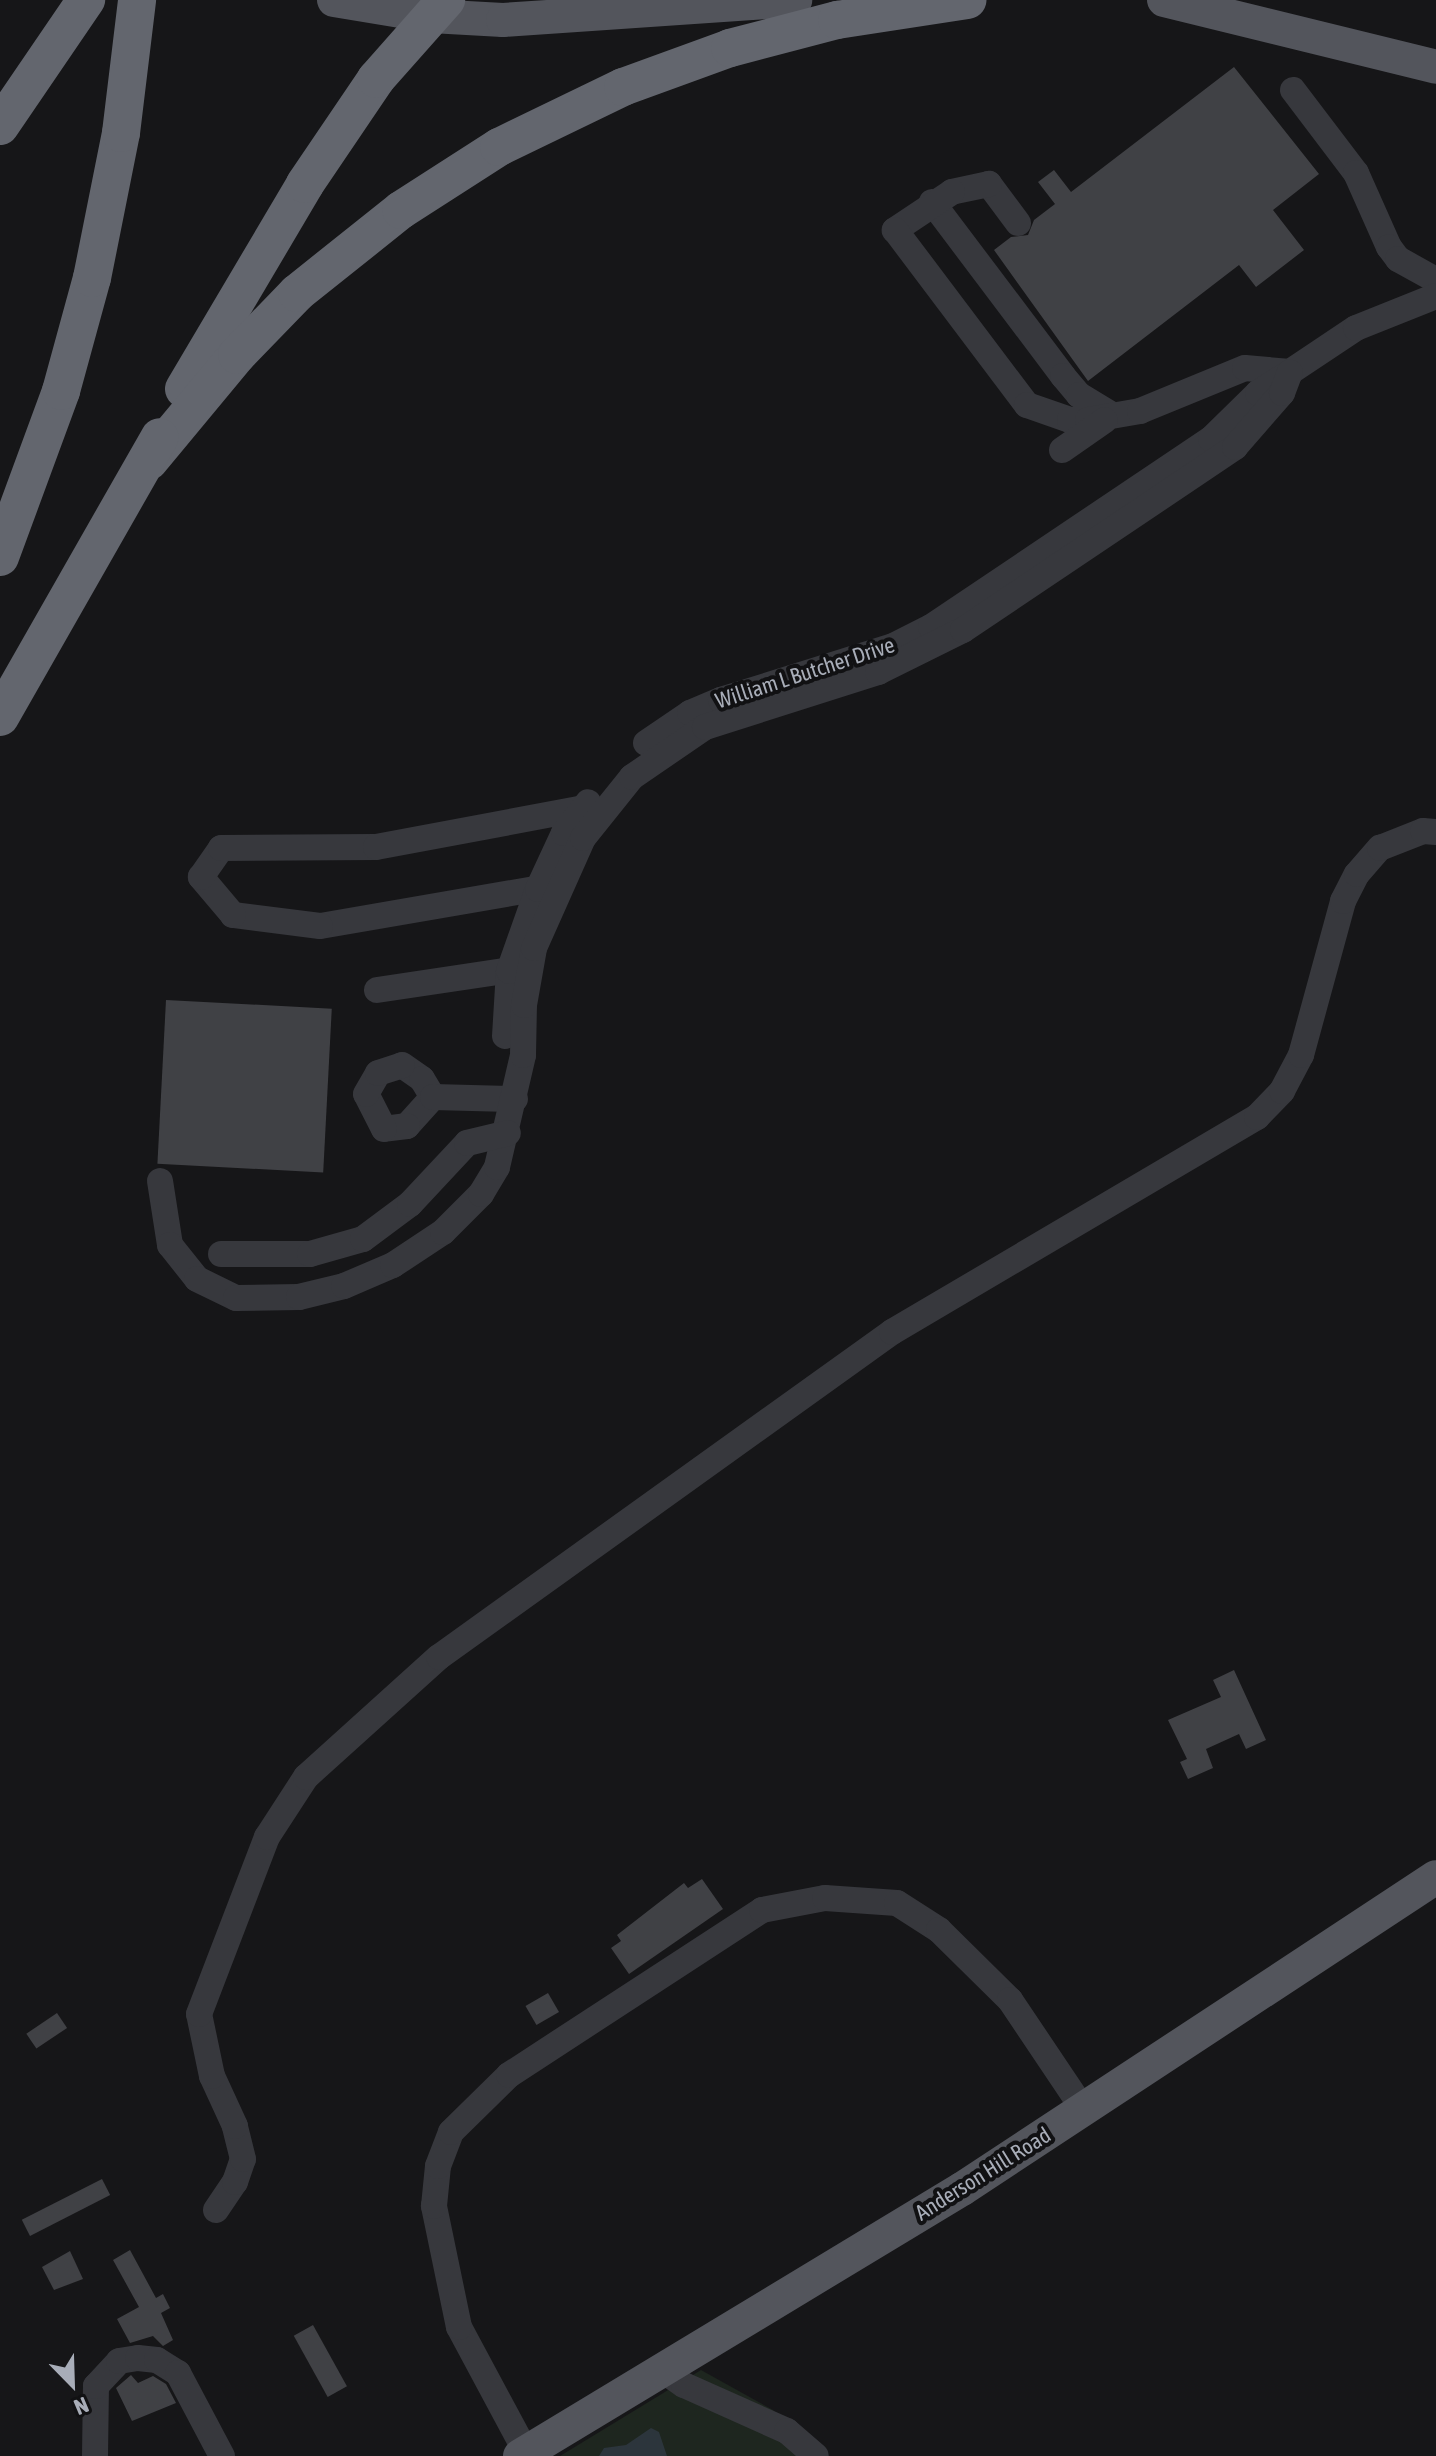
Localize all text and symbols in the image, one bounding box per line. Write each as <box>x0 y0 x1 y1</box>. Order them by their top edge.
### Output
street label: William L Butcher Drive <box>712 632 898 714</box>
street label: Anderson Hill Road <box>910 2122 1056 2226</box>
north arrow <box>32 2344 112 2424</box>
text: N <box>70 2392 92 2421</box>

